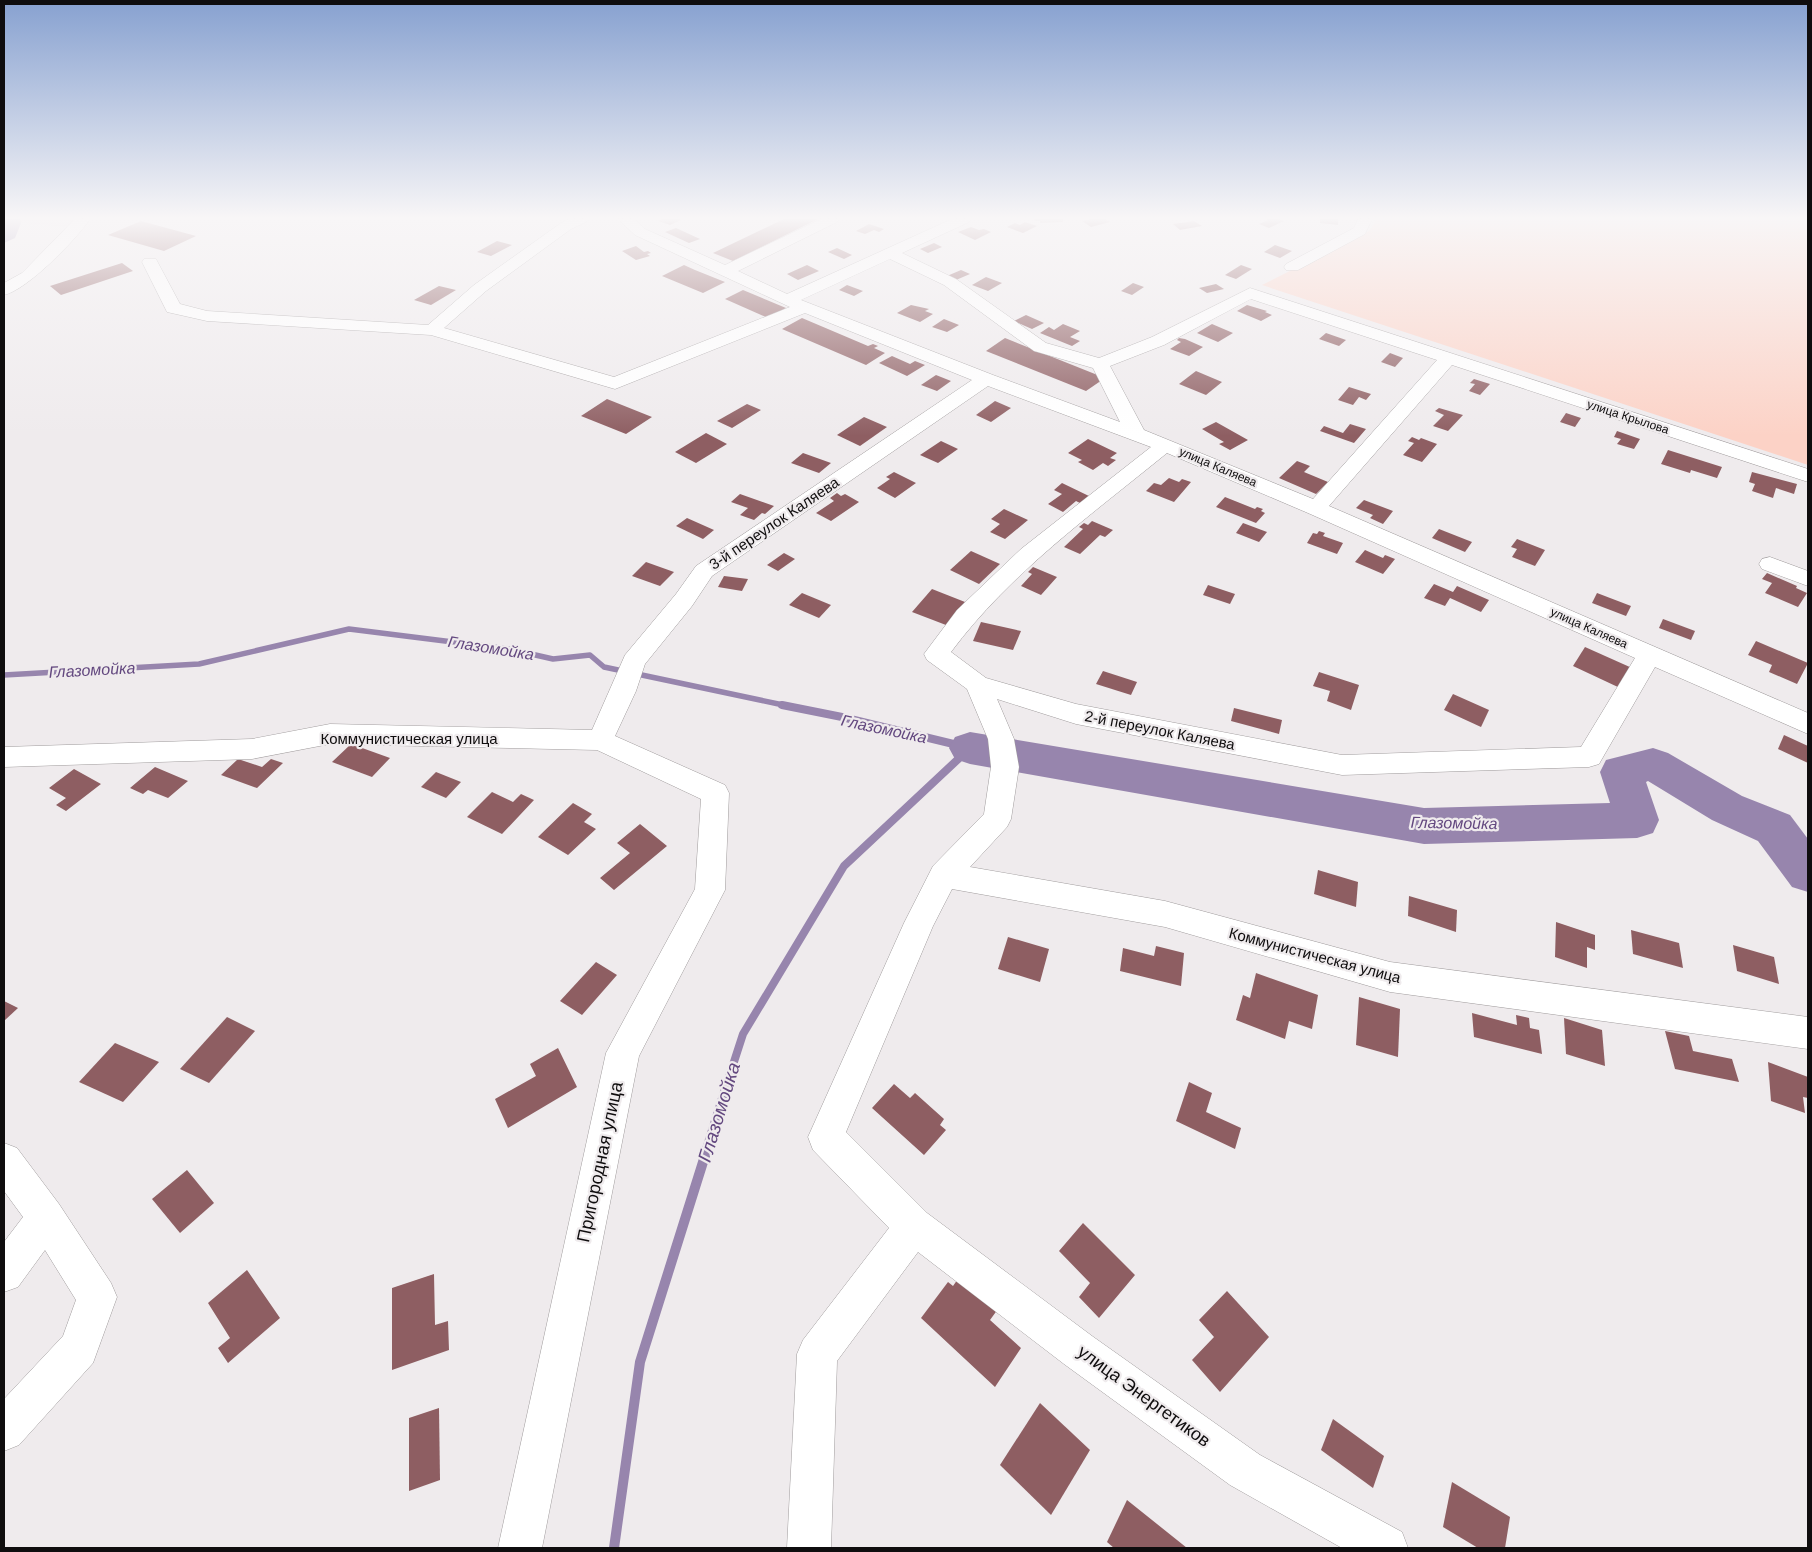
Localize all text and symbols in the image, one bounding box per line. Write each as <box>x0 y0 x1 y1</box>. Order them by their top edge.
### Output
street label: улица Крылова <box>1585 397 1671 437</box>
street label: улица Каляева <box>1177 444 1259 490</box>
street label: 3-й переулок Каляева <box>706 473 842 573</box>
street label: улица Каляева <box>1548 605 1630 651</box>
water label: Глазомойка <box>447 633 535 663</box>
water label: Глазомойка <box>48 659 136 681</box>
street label: 2-й переулок Каляева <box>1084 707 1237 753</box>
water label: Глазомойка <box>840 712 928 746</box>
street label: Коммунистическая улица <box>320 730 498 747</box>
water label: Глазомойка <box>1410 814 1498 832</box>
street label: Коммунистическая улица <box>1227 924 1403 986</box>
water label: Глазомойка <box>694 1060 744 1164</box>
street label: Пригородная улица <box>573 1079 627 1244</box>
street label: улица Энергетиков <box>1074 1341 1214 1451</box>

